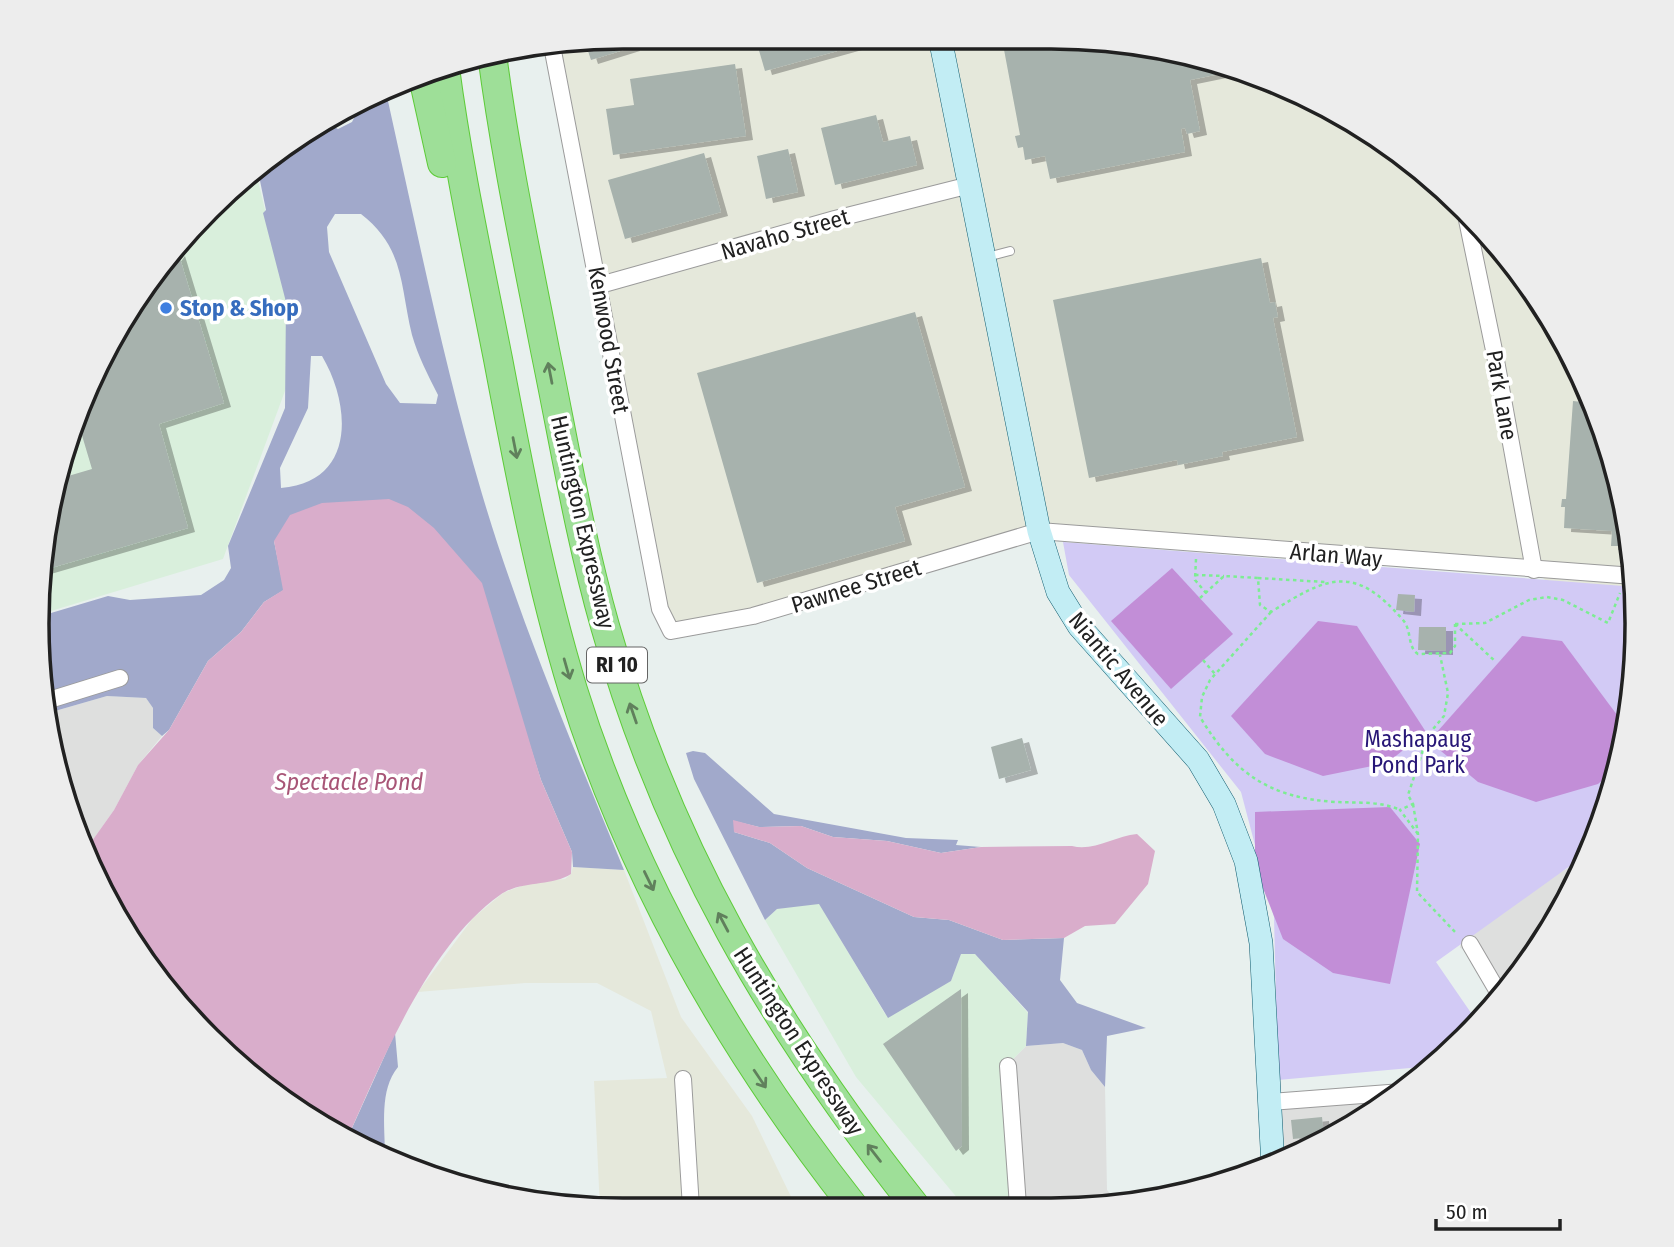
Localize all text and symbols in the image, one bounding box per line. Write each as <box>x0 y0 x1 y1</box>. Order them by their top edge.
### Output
street label: Navaho Street <box>718 202 853 266</box>
street label: Kenwood Street <box>582 264 636 416</box>
place label: Stop & Shop <box>180 294 299 322</box>
marker: Stop & Shop <box>158 300 174 316</box>
street label: Park Lane <box>1480 348 1524 442</box>
one-way arrow <box>543 362 556 385</box>
street label: Huntington Expressway <box>545 413 621 632</box>
one-way arrow <box>509 436 523 459</box>
street label: Arlan Way <box>1289 537 1384 573</box>
street label: Pawnee Street <box>788 553 925 619</box>
street label: Niantic Avenue <box>1063 606 1175 732</box>
road number: RI 10 <box>587 648 647 682</box>
one-way arrow <box>562 658 575 680</box>
one-way arrow <box>626 703 638 725</box>
park label: Mashapaug Pond Park <box>1365 725 1472 779</box>
water label: Spectacle Pond <box>274 768 423 796</box>
one-way arrow <box>643 870 656 891</box>
one-way arrow <box>716 912 730 932</box>
street label: Huntington Expressway <box>728 942 871 1141</box>
one-way arrow <box>754 1069 768 1089</box>
one-way arrow <box>866 1144 881 1163</box>
scale bar <box>1436 1188 1560 1232</box>
text: 50 m <box>1446 1199 1488 1225</box>

